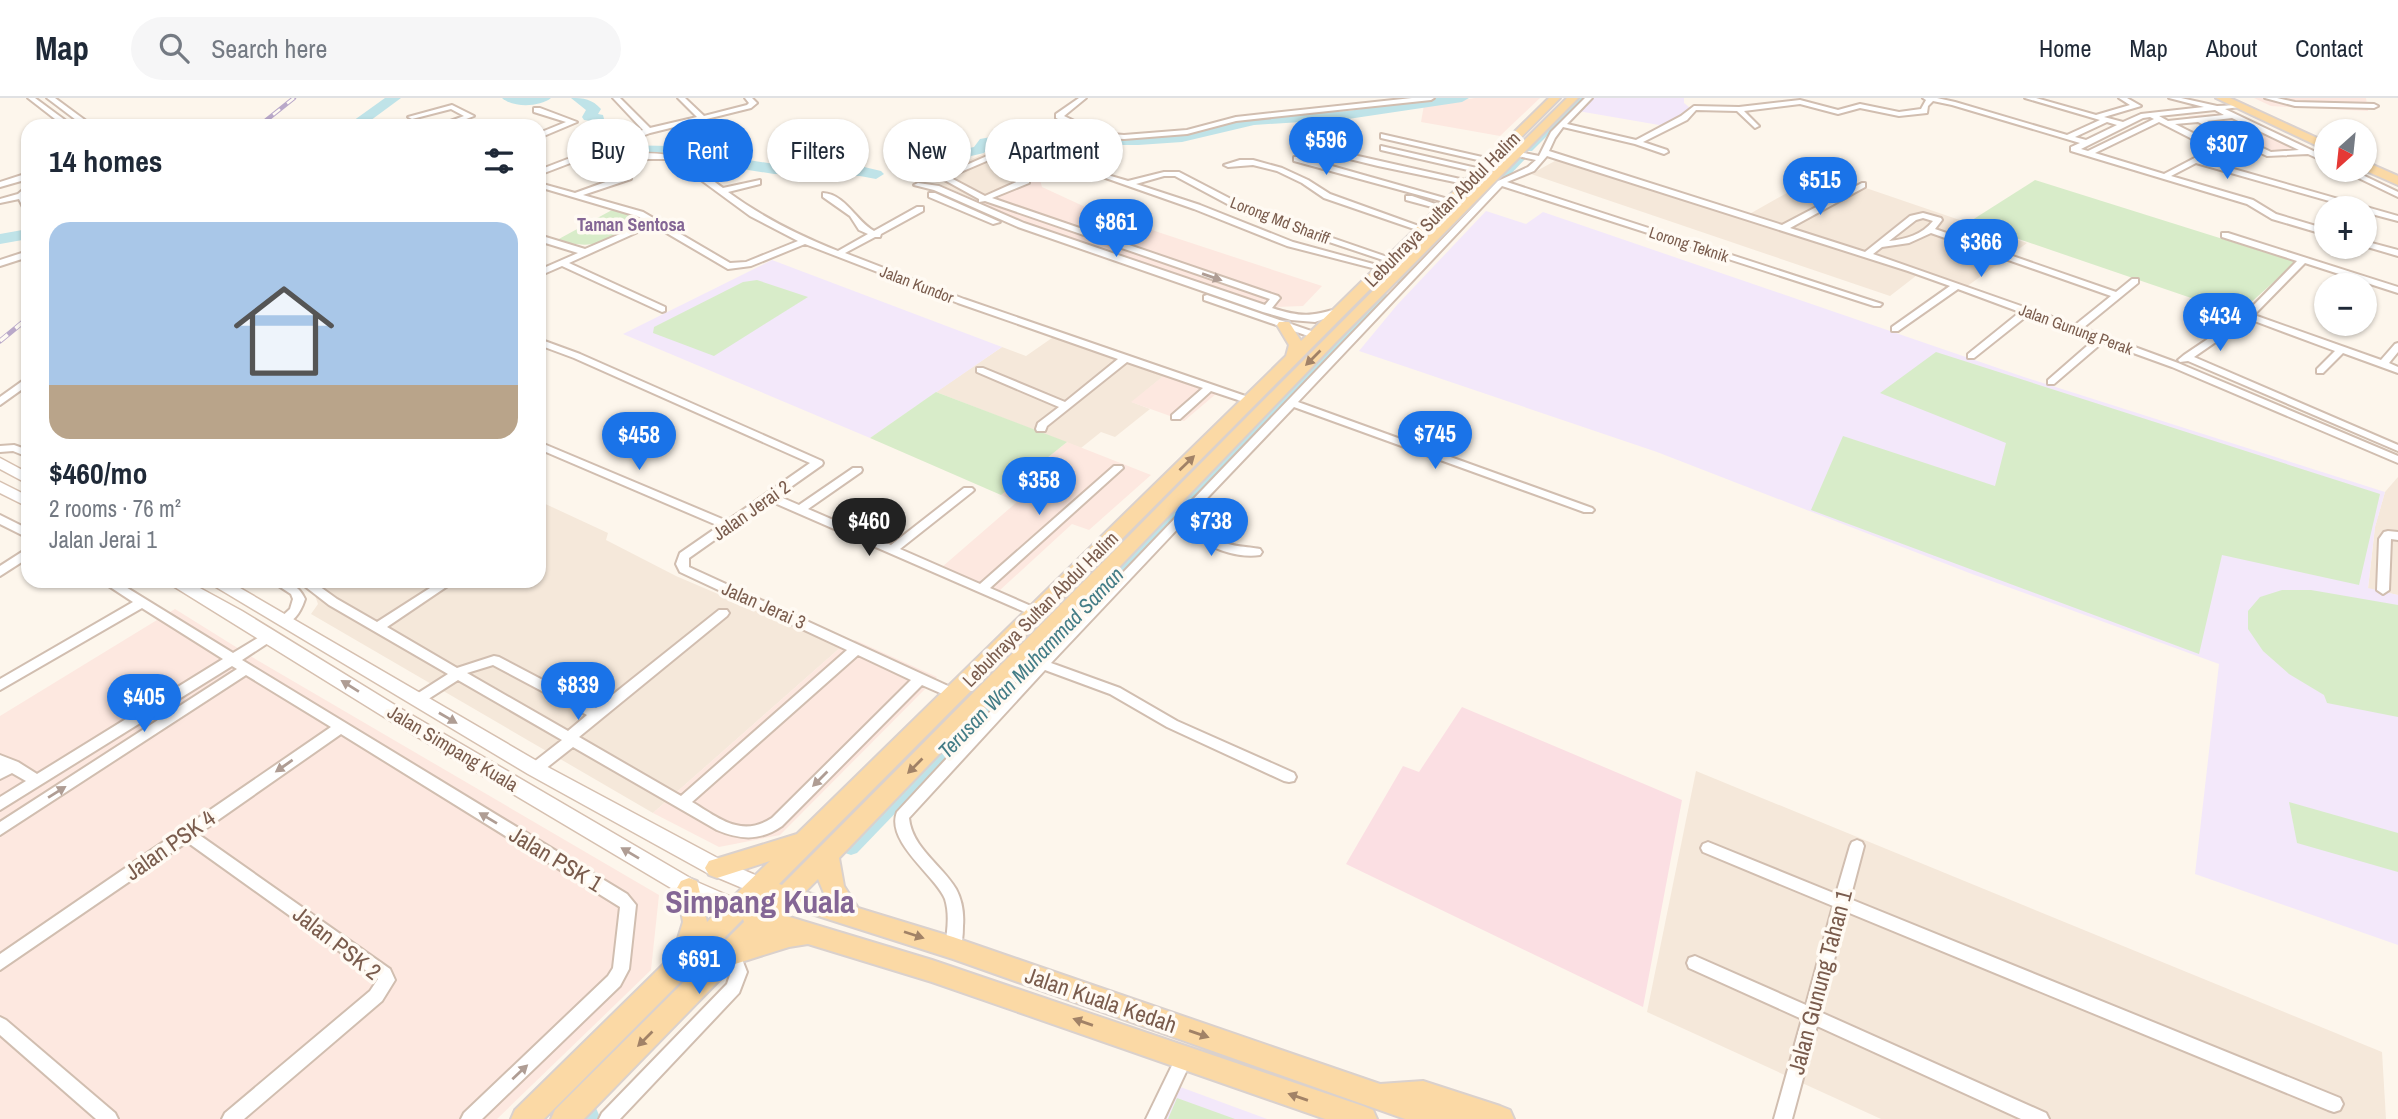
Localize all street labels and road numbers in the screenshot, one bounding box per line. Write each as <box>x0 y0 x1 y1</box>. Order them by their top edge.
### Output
street label: Lebuhraya Sultan Abdul Halim <box>1358 125 1526 293</box>
street label: Lorong Md Shariff <box>1227 191 1334 249</box>
street label: Lorong Teknik <box>1647 221 1732 267</box>
street label: Jalan Kundor <box>877 260 958 308</box>
street label: Jalan Gunung Perak <box>2016 298 2136 360</box>
street label: Jalan Jerai 2 <box>707 474 795 546</box>
street label: Lebuhraya Sultan Abdul Halim <box>956 525 1124 693</box>
street label: Jalan Jerai 3 <box>718 575 810 635</box>
street label: Jalan Simpang Kuala <box>383 699 523 797</box>
street label: Jalan PSK 4 <box>118 802 222 887</box>
street label: Jalan PSK 1 <box>504 819 609 899</box>
street label: Jalan Gunung Tahan 1 <box>1780 886 1859 1078</box>
street label: Jalan PSK 2 <box>287 898 388 987</box>
street label: Jalan Kuala Kedah <box>1021 959 1181 1040</box>

